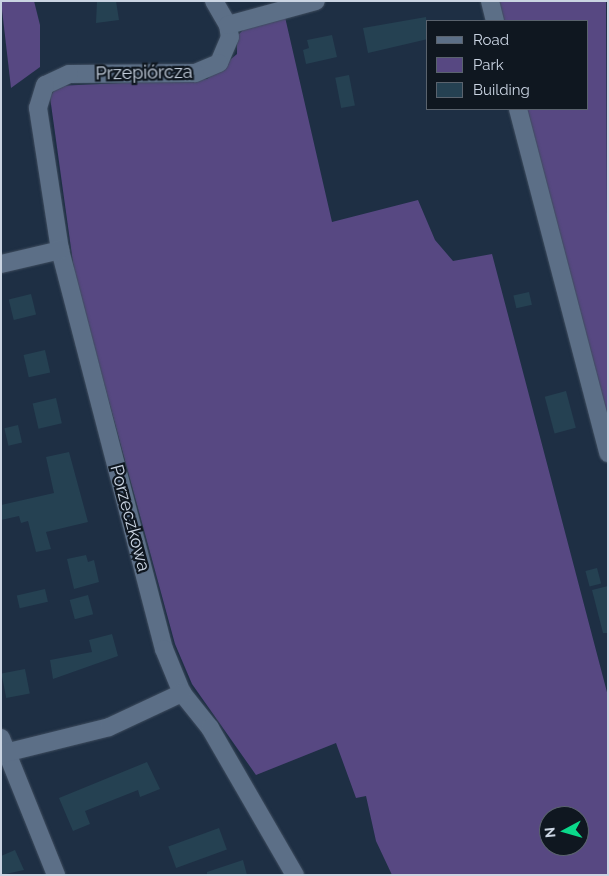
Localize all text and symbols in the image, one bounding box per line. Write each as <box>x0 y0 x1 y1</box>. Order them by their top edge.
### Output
legend <box>426 20 589 110</box>
text: Road <box>473 31 509 49</box>
text: Park <box>473 56 504 74</box>
street label: Przepiórcza <box>95 61 193 85</box>
text: Building <box>473 81 530 99</box>
street label: Porzeczkowa <box>105 462 155 574</box>
north arrow <box>539 806 589 856</box>
text: N <box>542 826 559 839</box>

